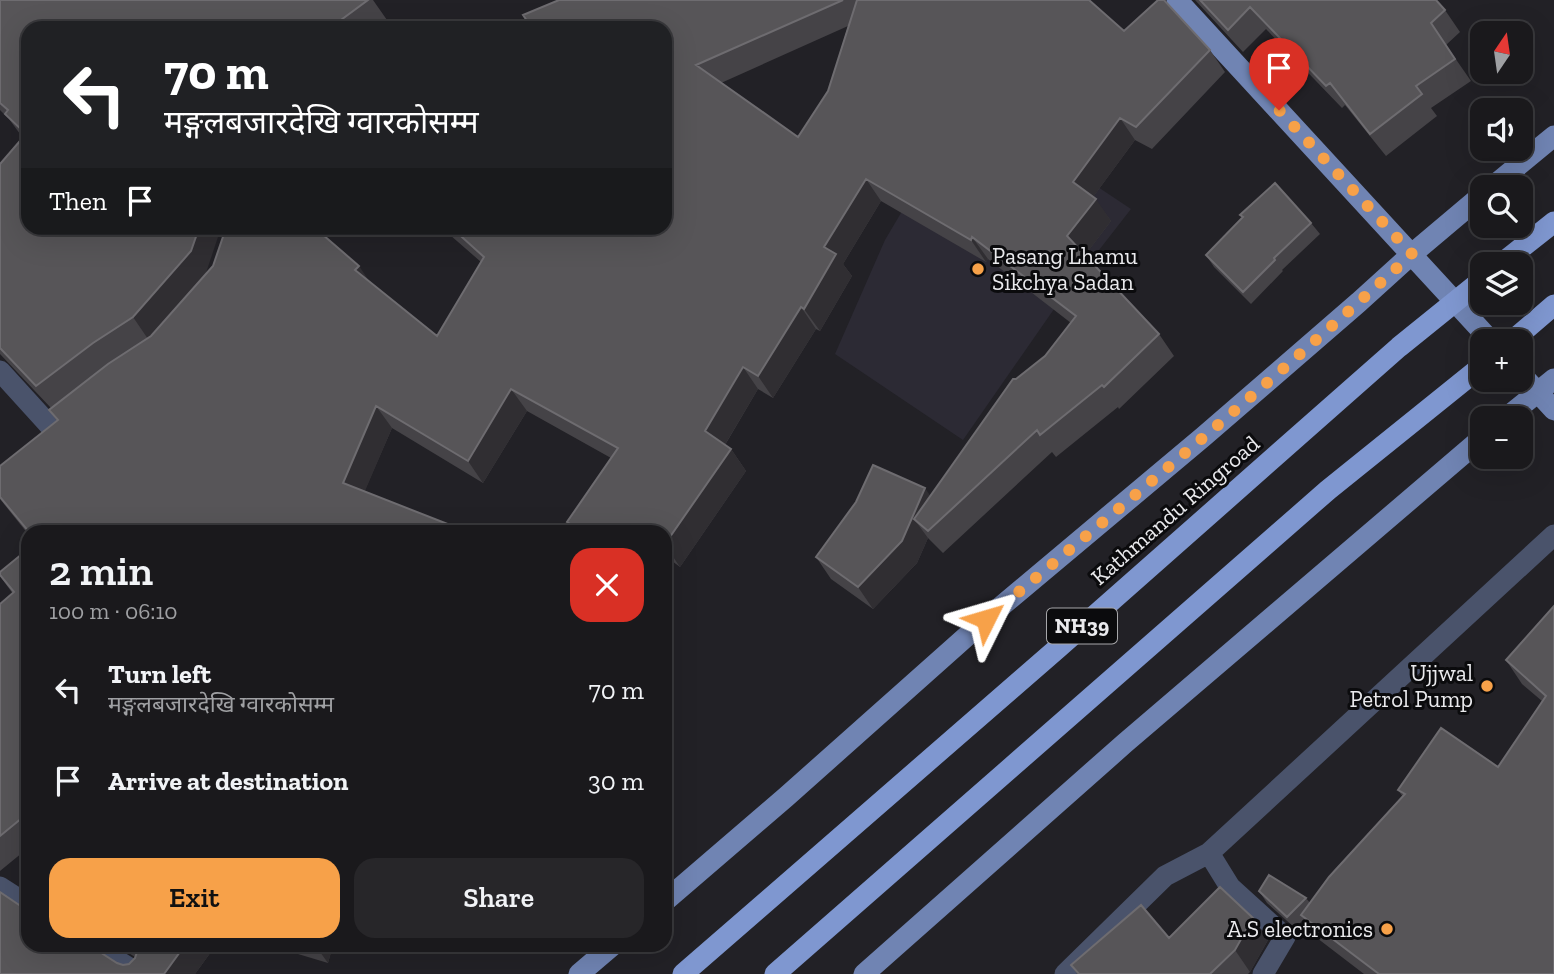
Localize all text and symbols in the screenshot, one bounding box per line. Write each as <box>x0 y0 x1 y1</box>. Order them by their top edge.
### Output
north arrow <box>1470 21 1533 84</box>
map controls <box>1470 21 1533 469</box>
pin <box>1249 38 1309 110</box>
text: 70 m <box>164 43 269 102</box>
icon: left <box>49 49 140 140</box>
icon: arrive <box>1260 49 1298 87</box>
button: sound <box>1470 98 1533 161</box>
text: मङ्गलबजारदेखि ग्वारकोसम्म <box>164 103 479 141</box>
button: search <box>1470 175 1533 238</box>
icon: arrive <box>121 182 159 220</box>
text: Then <box>49 185 107 217</box>
place label: Pasang Lhamu Sikchya Sadan <box>992 242 1138 296</box>
button: layers <box>1470 252 1533 315</box>
marker: Pasang Lhamu Sikchya Sadan <box>970 261 986 277</box>
button: + <box>1470 329 1533 392</box>
button: − <box>1470 406 1533 469</box>
street label: Kathmandu Ringroad <box>1085 429 1265 591</box>
text: 2 min <box>49 545 153 596</box>
button: close <box>570 548 644 622</box>
position arrow <box>949 582 1023 656</box>
text: 100 m · 06:10 <box>49 597 178 625</box>
road number: NH39 <box>1047 608 1117 644</box>
text: Turn left <box>108 658 211 690</box>
place label: Ujjwal Petrol Pump <box>1350 659 1473 713</box>
icon: left <box>49 671 87 709</box>
text: 70 m <box>588 674 644 706</box>
marker: Ujjwal Petrol Pump <box>1479 678 1495 694</box>
text: मङ्गलबजारदेखि ग्वारकोसम्म <box>108 690 334 718</box>
icon: arrive <box>49 762 87 800</box>
text: Arrive at destination <box>108 765 348 797</box>
text: 30 m <box>588 765 644 797</box>
button: Exit <box>49 858 340 938</box>
button: Share <box>354 858 644 938</box>
place label: A.S electronics <box>1227 915 1373 943</box>
marker: A.S electronics <box>1379 921 1395 937</box>

